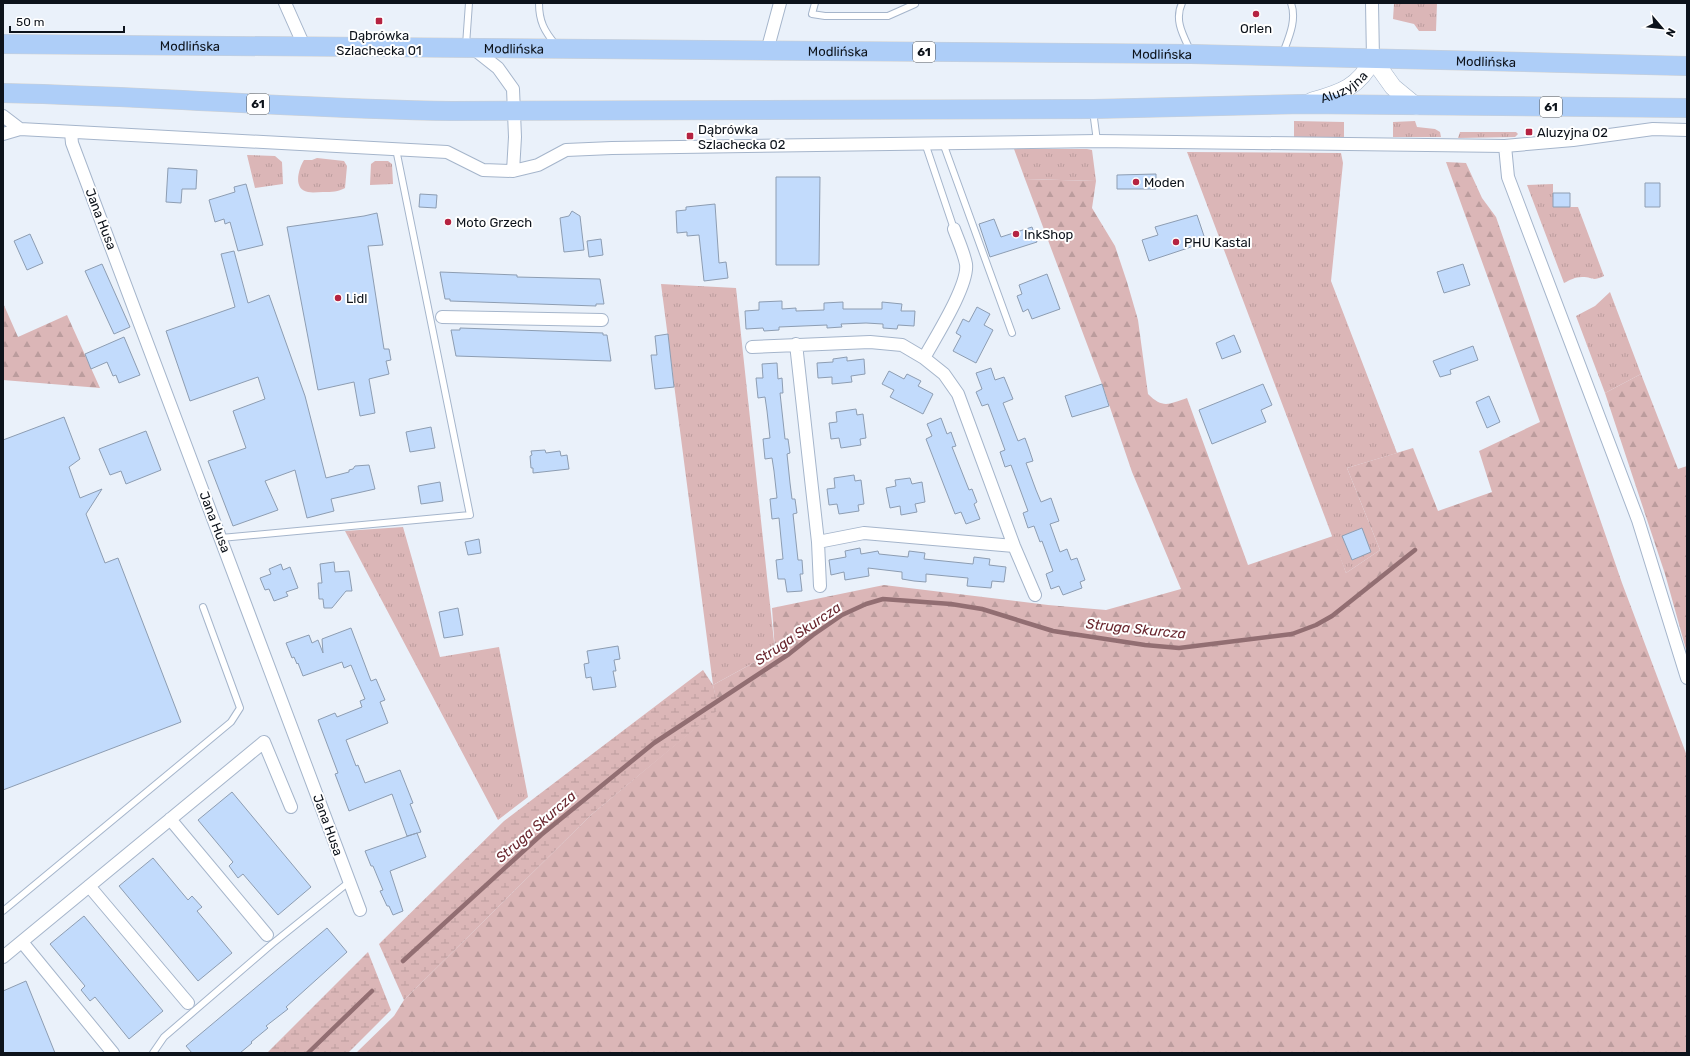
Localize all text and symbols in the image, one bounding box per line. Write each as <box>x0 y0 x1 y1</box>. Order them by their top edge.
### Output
scale bar <box>10 8 124 34</box>
north arrow <box>1642 8 1682 48</box>
marker: Orlen <box>1251 9 1261 19</box>
text: 50 m <box>16 15 44 29</box>
marker: Dąbrówka Szlachecka 01 <box>374 16 384 26</box>
place label: Orlen <box>1240 21 1272 36</box>
text: N <box>1663 26 1678 39</box>
place label: Dąbrówka Szlachecka 01 <box>336 28 422 58</box>
street label: Modlińska <box>160 38 220 53</box>
street label: Modlińska <box>484 41 544 56</box>
road number: 61 <box>913 42 935 62</box>
street label: Modlińska <box>808 43 868 59</box>
street label: Modlińska <box>1132 46 1192 62</box>
street label: Modlińska <box>1456 53 1516 69</box>
street label: Aluzyjna <box>1319 68 1370 106</box>
road number: 61 <box>247 94 269 114</box>
road number: 61 <box>1540 97 1562 117</box>
place label: Dąbrówka Szlachecka 02 <box>698 122 785 152</box>
place label: Aluzyjna 02 <box>1537 125 1608 140</box>
marker: Aluzyjna 02 <box>1524 127 1534 137</box>
marker: Dąbrówka Szlachecka 02 <box>685 131 695 141</box>
place label: Moden <box>1144 175 1185 190</box>
marker: Moden <box>1131 177 1141 187</box>
street label: Jana Husa <box>82 186 120 252</box>
place label: Moto Grzech <box>456 215 532 230</box>
marker: Moto Grzech <box>443 217 453 227</box>
place label: InkShop <box>1024 227 1074 242</box>
marker: InkShop <box>1011 229 1021 239</box>
place label: PHU Kastal <box>1184 235 1251 250</box>
marker: PHU Kastal <box>1171 237 1181 247</box>
place label: Lidl <box>346 291 367 306</box>
marker: Lidl <box>333 293 343 303</box>
street label: Jana Husa <box>196 489 234 555</box>
water label: Struga Skurcza <box>752 599 844 669</box>
water label: Struga Skurcza <box>1085 615 1187 643</box>
water label: Struga Skurcza <box>493 788 579 866</box>
street label: Jana Husa <box>310 792 346 858</box>

